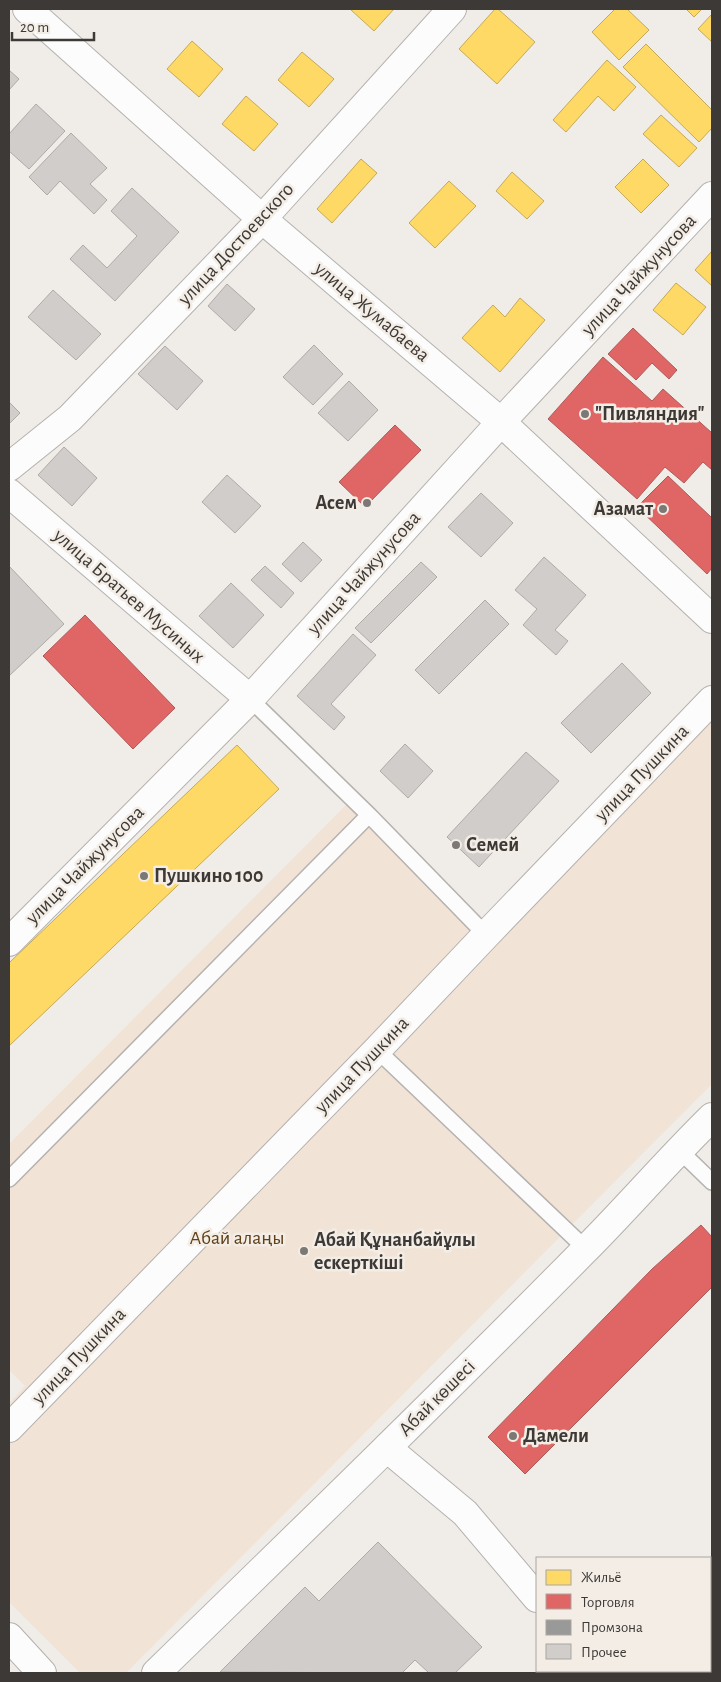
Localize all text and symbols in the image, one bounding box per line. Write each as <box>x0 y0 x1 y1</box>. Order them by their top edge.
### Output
scale bar <box>12 10 95 42</box>
text: 20 m <box>20 20 49 35</box>
street label: улица Достоевского <box>174 179 298 310</box>
street label: улица Чайжунусова <box>577 210 700 340</box>
street label: улица Жумабаева <box>310 258 433 366</box>
place label: "Пивляндия" <box>595 404 705 424</box>
marker: "Пивляндия" <box>579 408 591 420</box>
place label: Асем <box>315 493 357 513</box>
marker: Асем <box>361 497 373 509</box>
place label: Азамат <box>594 499 653 519</box>
marker: Азамат <box>657 503 669 515</box>
street label: улица Чайжунусова <box>303 508 424 639</box>
street label: улица Братьев Мусиных <box>49 524 209 667</box>
street label: улица Пушкина <box>591 721 693 826</box>
street label: улица Чайжунусова <box>21 802 148 929</box>
place label: Семей <box>466 835 519 855</box>
marker: Семей <box>450 839 462 851</box>
place label: Пушкино 100 <box>154 866 263 886</box>
marker: Пушкино 100 <box>138 870 150 882</box>
street label: улица Пушкина <box>311 1013 413 1118</box>
park label: Абай алаңы <box>189 1228 285 1248</box>
place label: Абай Құнанбайұлы ескерткіші <box>314 1230 476 1273</box>
marker: Абай Құнанбайұлы ескерткіші <box>298 1245 310 1257</box>
street label: улица Пушкина <box>28 1304 130 1409</box>
street label: Абай көшесі <box>395 1356 479 1440</box>
place label: Дамели <box>523 1426 589 1446</box>
marker: Дамели <box>507 1430 519 1442</box>
legend <box>536 1557 711 1672</box>
text: Жильё <box>581 1570 621 1585</box>
text: Торговля <box>581 1595 635 1610</box>
text: Промзона <box>581 1620 643 1635</box>
text: Прочее <box>581 1645 627 1660</box>

